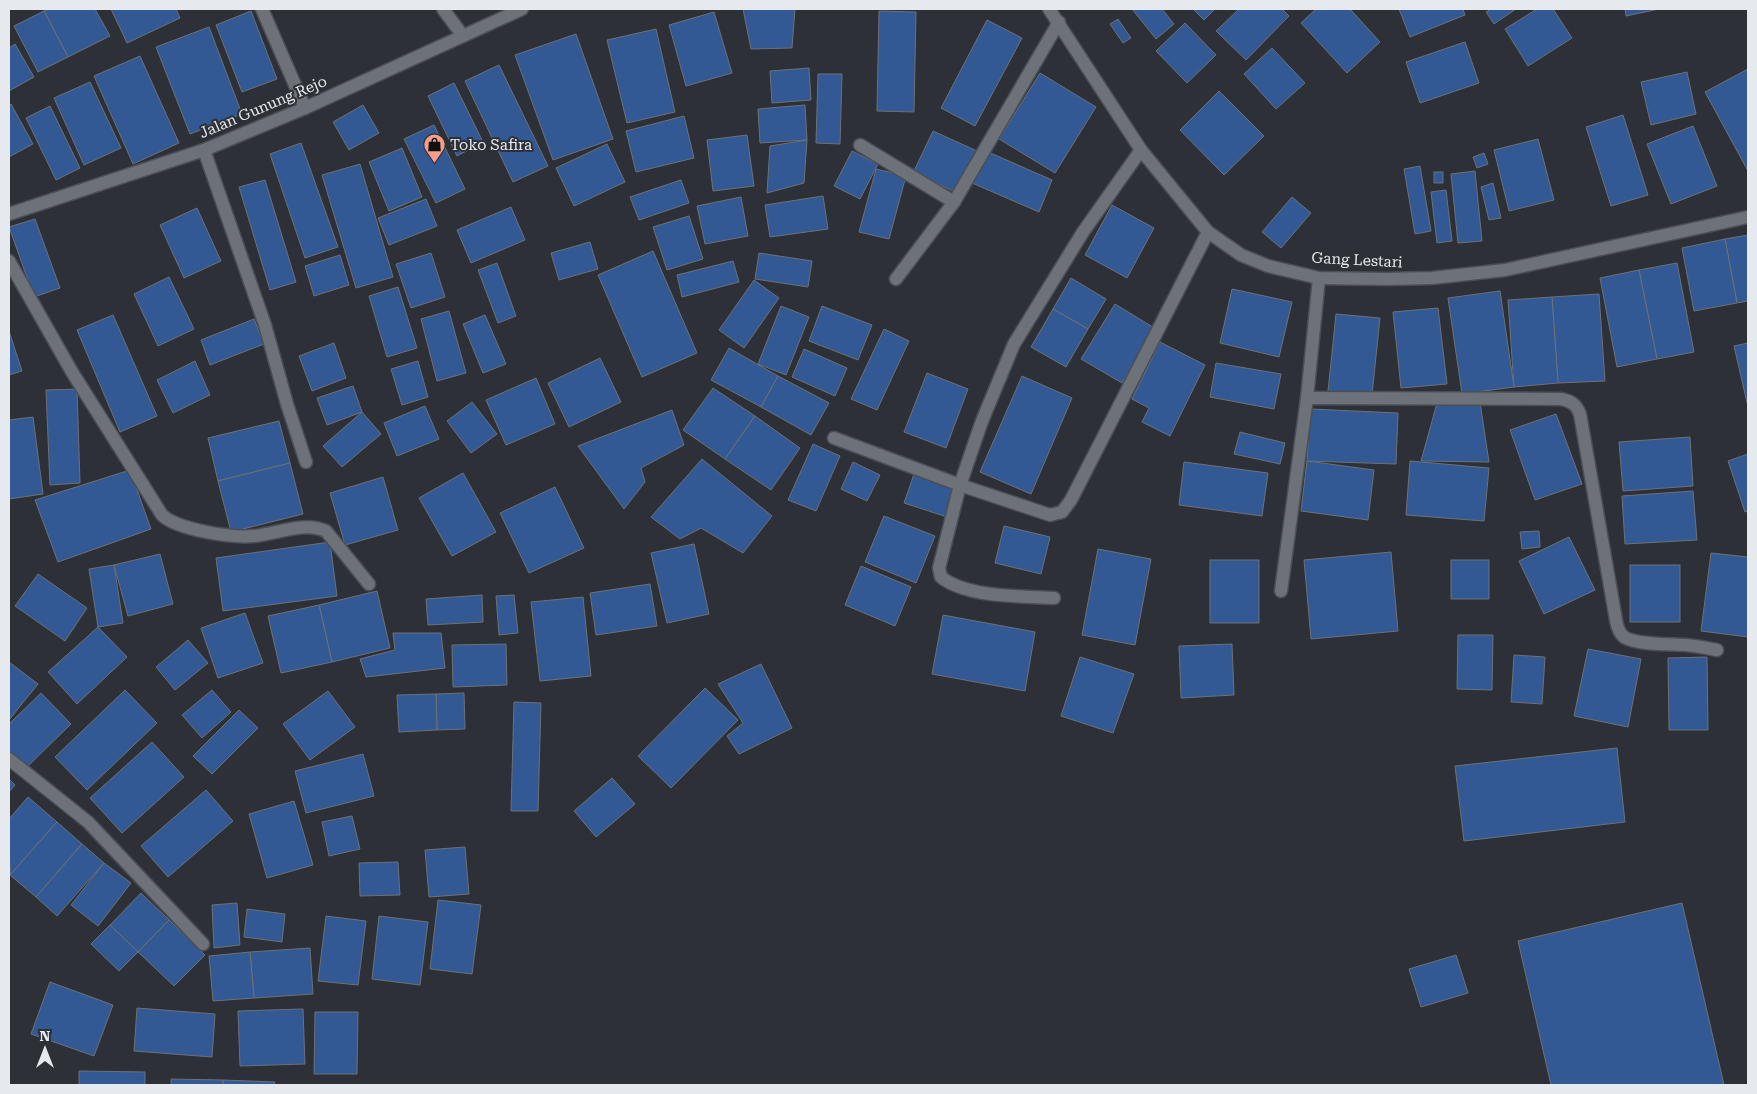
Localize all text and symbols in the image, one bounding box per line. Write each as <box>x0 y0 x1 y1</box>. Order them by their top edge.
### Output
street label: Jalan Gunung Rejo <box>196 72 330 142</box>
shop icon: Toko Safira <box>422 133 446 164</box>
place label: Toko Safira <box>450 136 532 154</box>
street label: Gang Lestari <box>1311 249 1403 271</box>
north arrow <box>20 1024 70 1074</box>
text: N <box>40 1028 51 1044</box>

